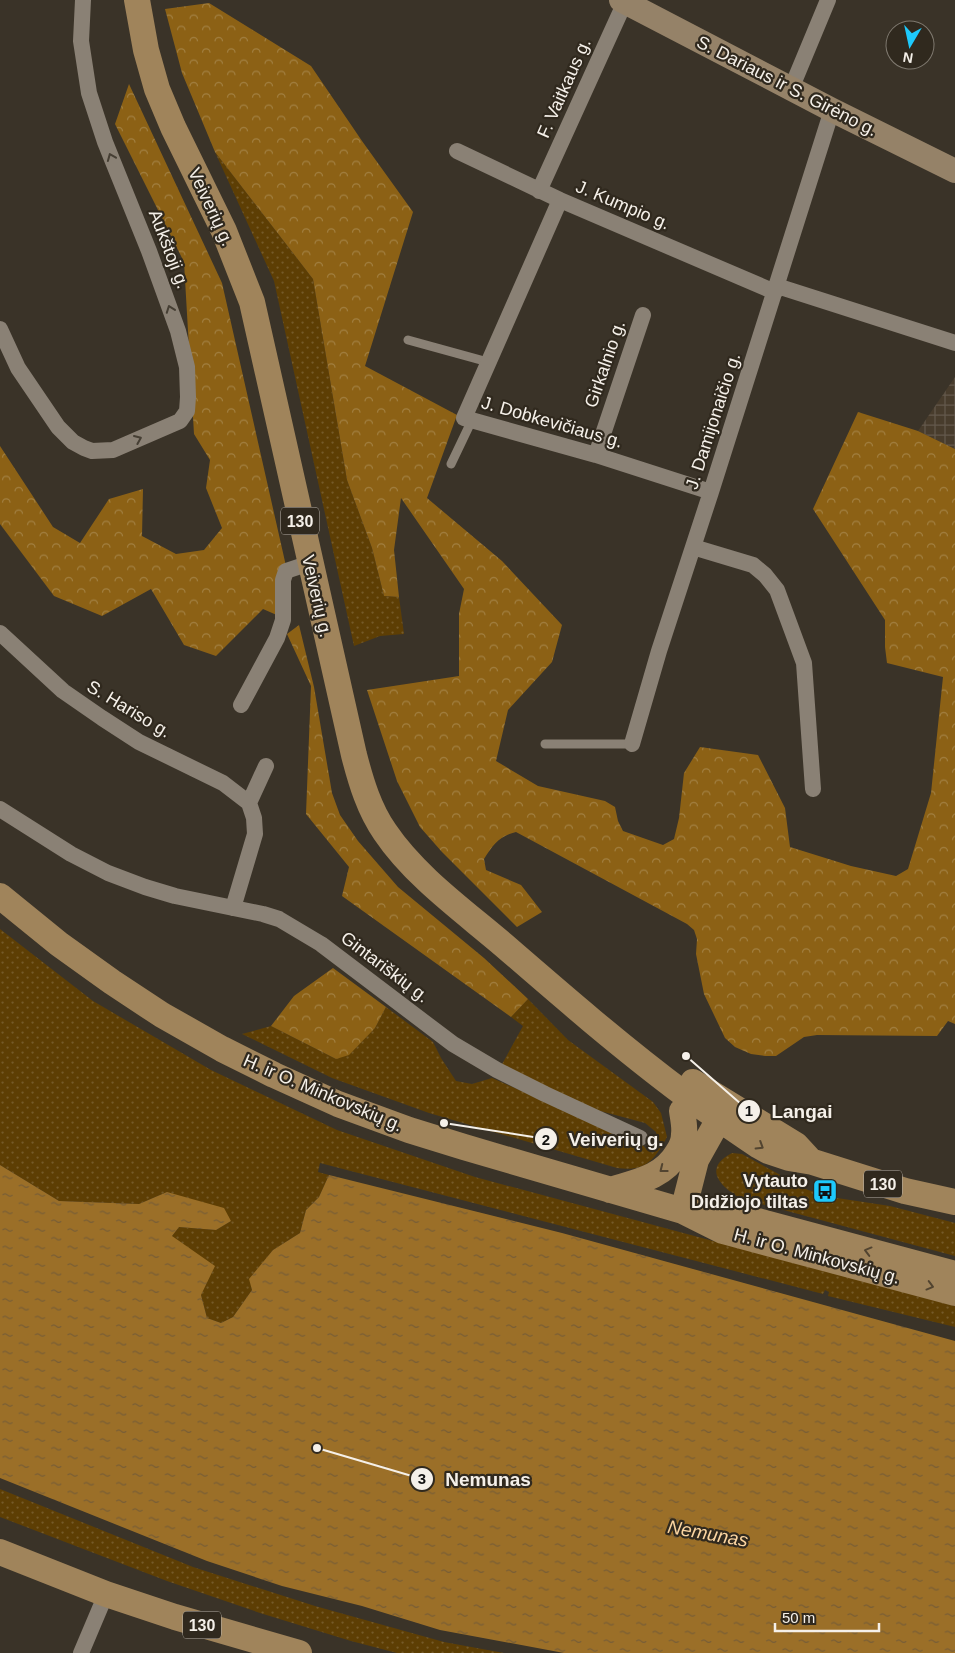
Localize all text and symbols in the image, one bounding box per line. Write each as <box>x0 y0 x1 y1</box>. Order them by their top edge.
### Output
north arrow <box>885 20 935 70</box>
street label: S. Dariaus ir S. Girėno g. <box>693 32 881 140</box>
street label: F. Vaitkaus g. <box>533 35 595 141</box>
text: N <box>902 49 914 67</box>
one-way arrow <box>107 154 117 162</box>
street label: Veiverių g. <box>184 165 238 249</box>
street label: J. Kumpio g. <box>573 176 673 234</box>
street label: Aukštoji g. <box>145 207 193 291</box>
one-way arrow <box>166 305 176 314</box>
street label: Girkalnio g. <box>581 318 629 410</box>
street label: J. Damijonaičio g. <box>682 350 744 492</box>
street label: J. Dobkevičiaus g. <box>479 392 625 452</box>
one-way arrow <box>133 435 142 446</box>
road number: 130 <box>281 508 319 534</box>
street label: Veiverių g. <box>298 553 336 639</box>
street label: S. Hariso g. <box>84 676 174 742</box>
street label: Gintariškių g. <box>337 927 433 1007</box>
street label: H. ir O. Minkovskių g. <box>240 1050 406 1136</box>
callout: Langai <box>736 1094 842 1128</box>
text: Langai <box>771 1101 833 1122</box>
text: 1 <box>745 1102 753 1119</box>
callout: Veiverių g. <box>533 1122 673 1156</box>
text: Veiverių g. <box>568 1129 664 1150</box>
text: 2 <box>542 1131 550 1148</box>
one-way arrow <box>754 1139 763 1149</box>
one-way arrow <box>660 1164 669 1172</box>
road number: 130 <box>864 1170 902 1198</box>
place label: Vytauto Didžiojo tiltas <box>691 1171 808 1212</box>
bus stop icon: Vytauto Didžiojo tiltas <box>812 1178 838 1204</box>
street label: H. ir O. Minkovskių g. <box>732 1224 902 1288</box>
one-way arrow <box>865 1246 873 1256</box>
one-way arrow <box>925 1281 933 1291</box>
callout: Nemunas <box>410 1462 540 1496</box>
text: Nemunas <box>445 1469 531 1490</box>
text: 3 <box>418 1470 426 1487</box>
water label: Nemunas <box>666 1516 750 1551</box>
scale bar <box>775 1600 879 1632</box>
text: 50 m <box>782 1609 815 1626</box>
road number: 130 <box>183 1612 221 1638</box>

